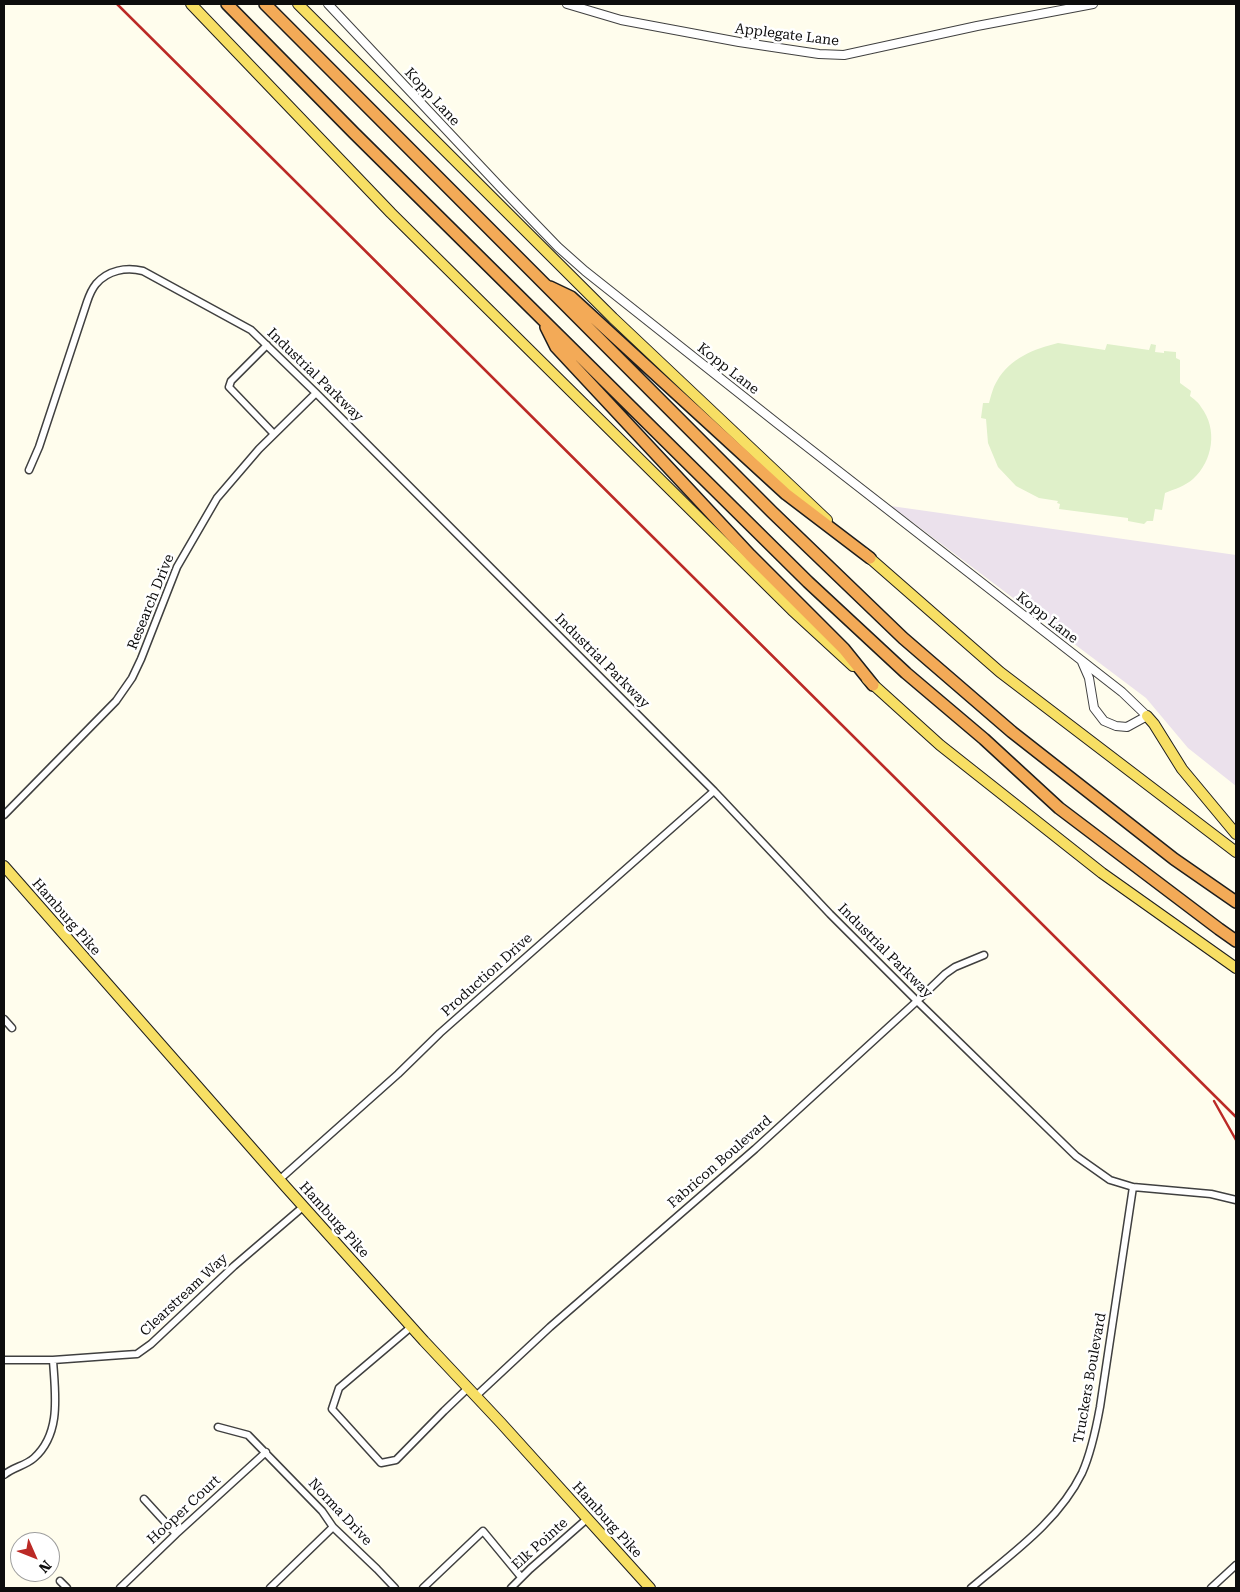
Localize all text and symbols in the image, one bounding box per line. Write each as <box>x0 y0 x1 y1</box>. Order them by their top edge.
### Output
street label: Applegate Lane <box>734 20 840 50</box>
street label: Kopp Lane <box>401 64 463 130</box>
street label: Industrial Parkway <box>263 325 367 425</box>
street label: Kopp Lane <box>694 340 762 398</box>
street label: Research Drive <box>124 552 178 652</box>
street label: Kopp Lane <box>1013 589 1081 647</box>
street label: Industrial Parkway <box>551 610 653 712</box>
street label: Hamburg Pike <box>28 875 104 959</box>
street label: Industrial Parkway <box>834 900 936 1002</box>
street label: Production Drive <box>438 930 536 1020</box>
street label: Fabricon Boulevard <box>665 1112 775 1212</box>
street label: Hamburg Pike <box>296 1179 372 1261</box>
street label: Clearstream Way <box>137 1250 231 1340</box>
street label: Truckers Boulevard <box>1070 1311 1110 1445</box>
street label: Hooper Court <box>144 1472 224 1548</box>
street label: Norma Drive <box>305 1475 375 1549</box>
street label: Hamburg Pike <box>569 1479 645 1561</box>
street label: Elk Pointe <box>509 1515 571 1573</box>
north arrow <box>10 1532 60 1582</box>
text: N <box>36 1557 55 1576</box>

